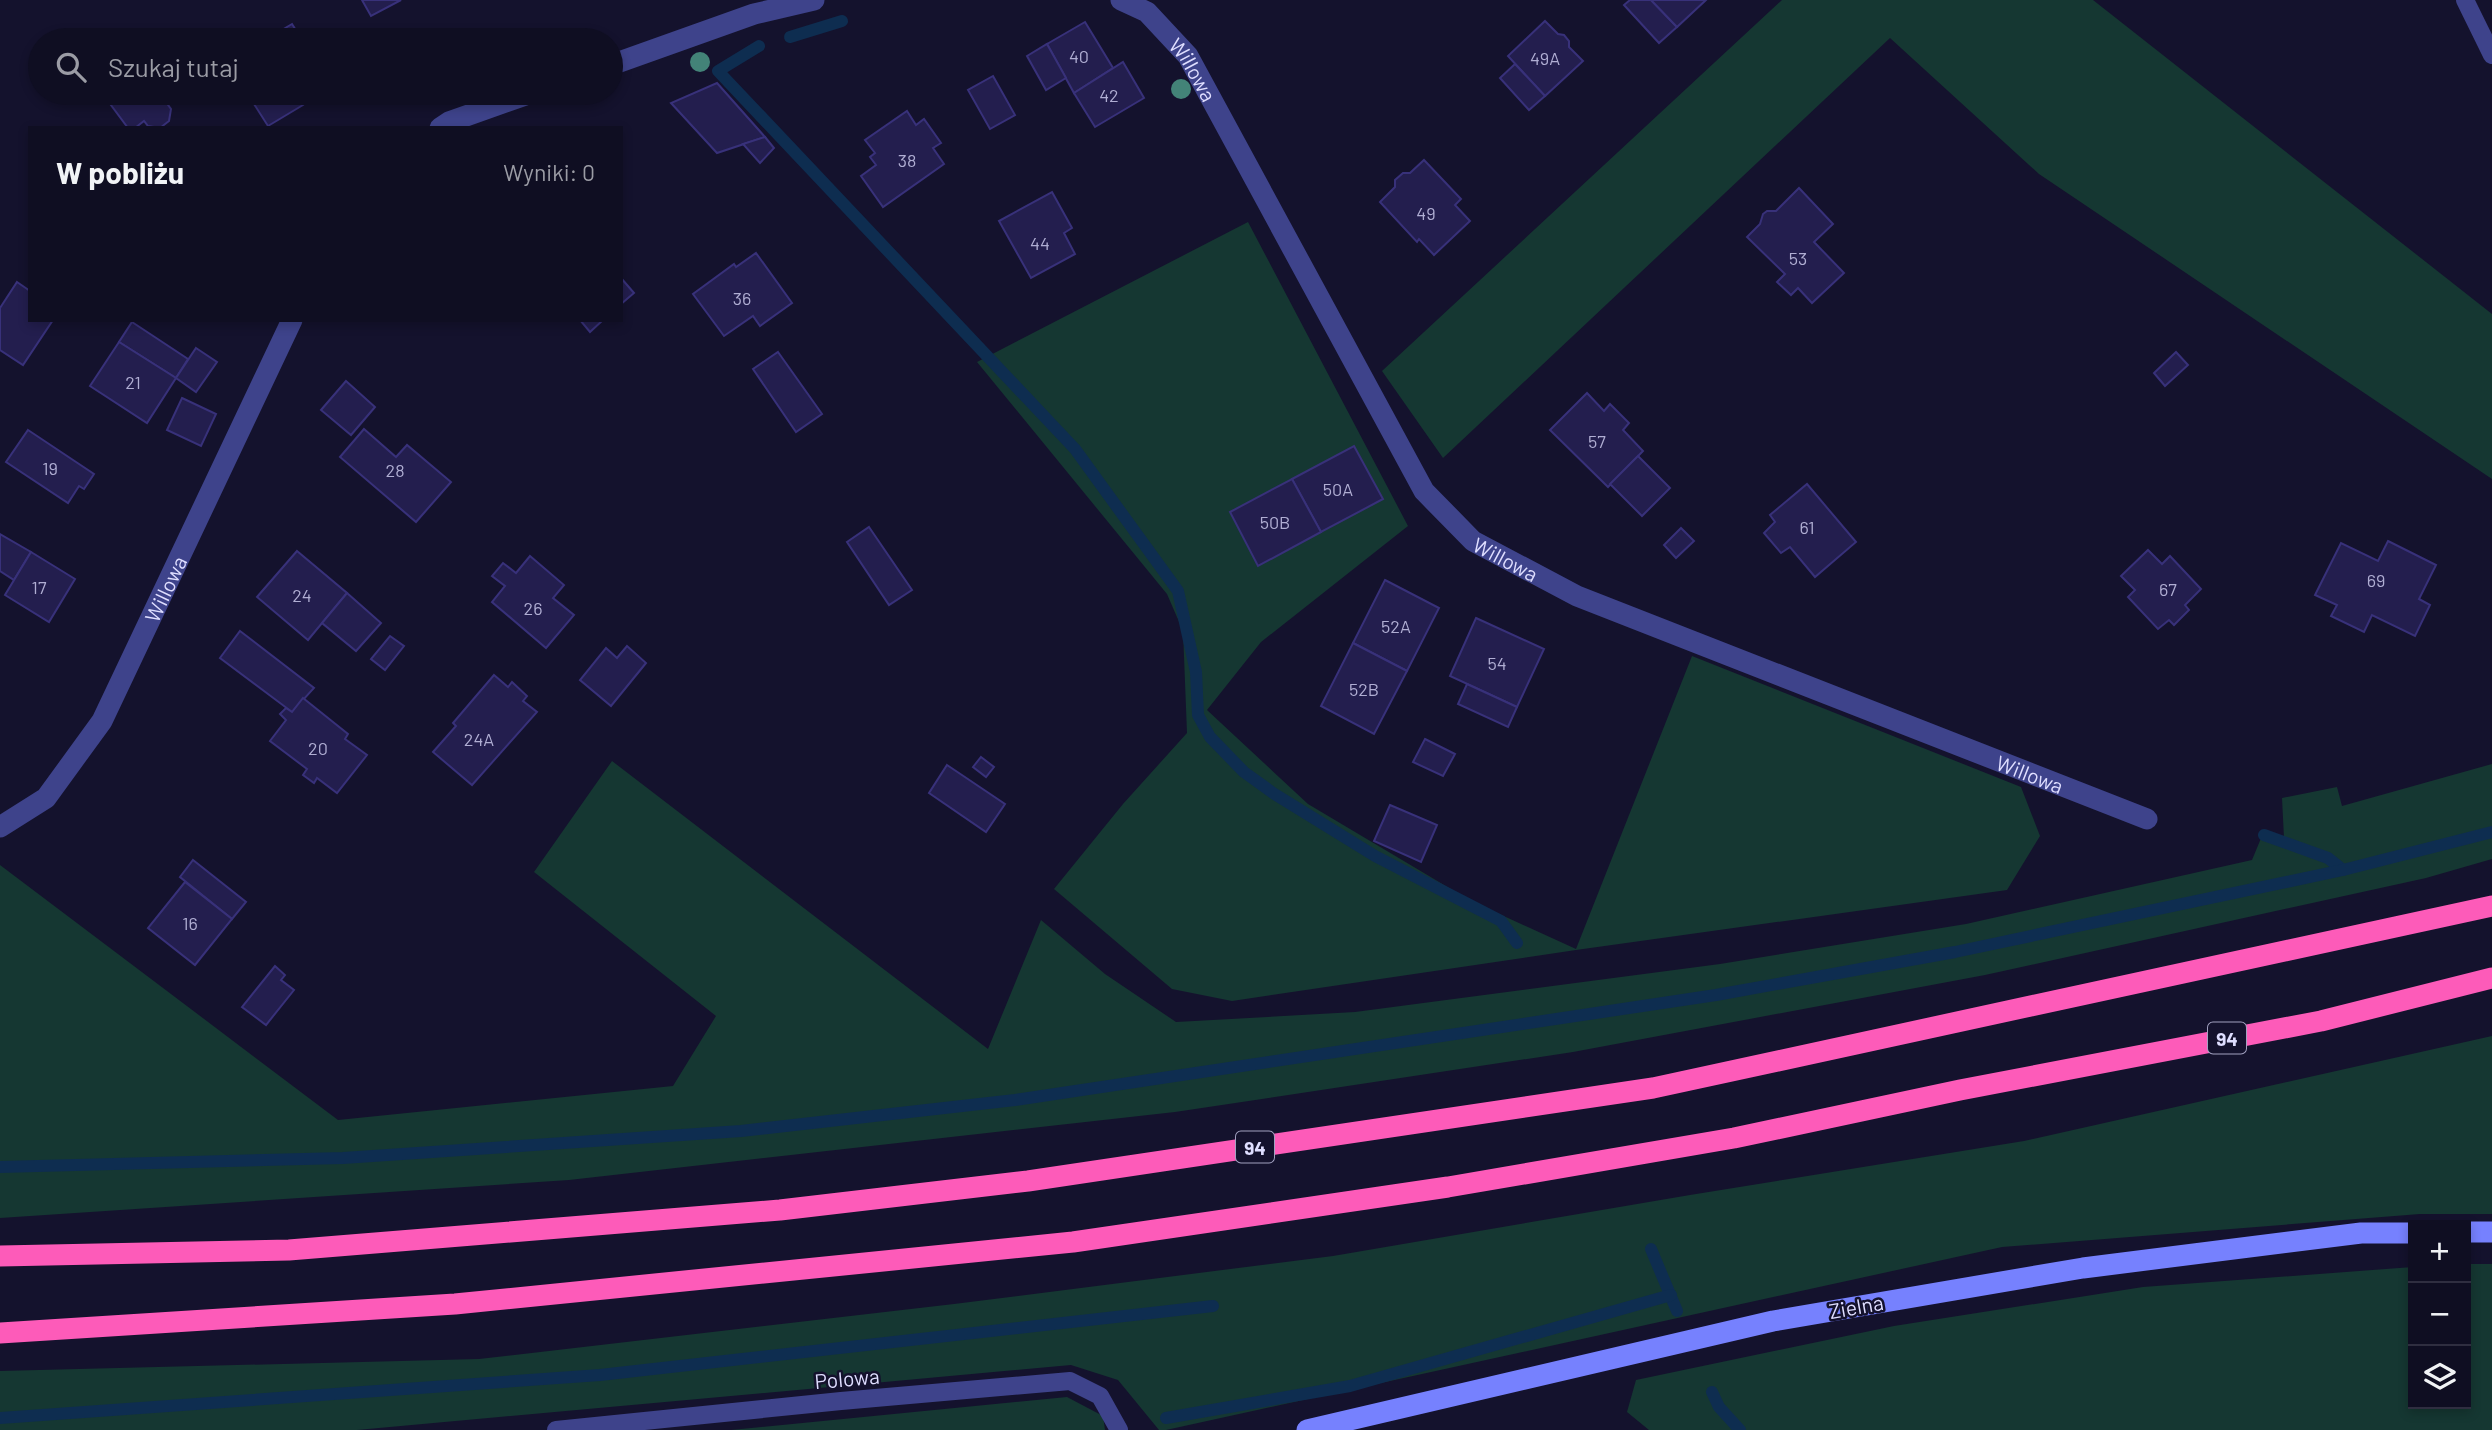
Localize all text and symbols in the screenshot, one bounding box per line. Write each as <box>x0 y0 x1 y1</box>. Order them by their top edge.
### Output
search box <box>28 28 623 105</box>
street label: Willowa <box>1165 32 1223 105</box>
house number: 40 <box>1069 45 1089 67</box>
house number: 49A <box>1530 47 1560 69</box>
icon: search <box>52 48 90 86</box>
text: Szukaj tutaj <box>108 51 239 82</box>
house number: 42 <box>1099 84 1119 106</box>
house number: 38 <box>898 149 916 171</box>
text: W pobliżu <box>56 154 184 190</box>
text: Wyniki: 0 <box>503 158 595 186</box>
house number: 49 <box>1416 202 1436 224</box>
house number: 44 <box>1030 232 1050 254</box>
house number: 53 <box>1789 247 1807 269</box>
house number: 36 <box>733 287 751 309</box>
house number: 21 <box>125 371 141 393</box>
house number: 57 <box>1588 430 1606 452</box>
house number: 19 <box>42 457 58 479</box>
house number: 28 <box>385 459 405 481</box>
house number: 50A <box>1323 478 1353 500</box>
house number: 50B <box>1260 511 1290 533</box>
house number: 61 <box>1799 516 1815 538</box>
street label: Willowa <box>1469 531 1543 586</box>
street label: Willowa <box>138 552 191 626</box>
house number: 69 <box>2367 569 2385 591</box>
house number: 17 <box>32 576 47 598</box>
house number: 67 <box>2159 578 2177 600</box>
house number: 24 <box>292 584 312 606</box>
house number: 26 <box>524 597 542 619</box>
house number: 52A <box>1381 615 1411 637</box>
house number: 54 <box>1487 652 1507 674</box>
house number: 52B <box>1349 678 1379 700</box>
house number: 24A <box>464 728 494 750</box>
house number: 20 <box>308 737 328 759</box>
street label: Willowa <box>1993 749 2067 798</box>
house number: 16 <box>182 912 198 934</box>
road number: 94 <box>2208 1022 2246 1054</box>
road number: 94 <box>1236 1132 1274 1162</box>
map controls <box>2408 1220 2471 1409</box>
button: + <box>2408 1220 2471 1283</box>
button: − <box>2408 1283 2471 1346</box>
street label: Zielna <box>1827 1289 1885 1323</box>
button: layers <box>2408 1346 2471 1409</box>
street label: Polowa <box>814 1363 880 1393</box>

